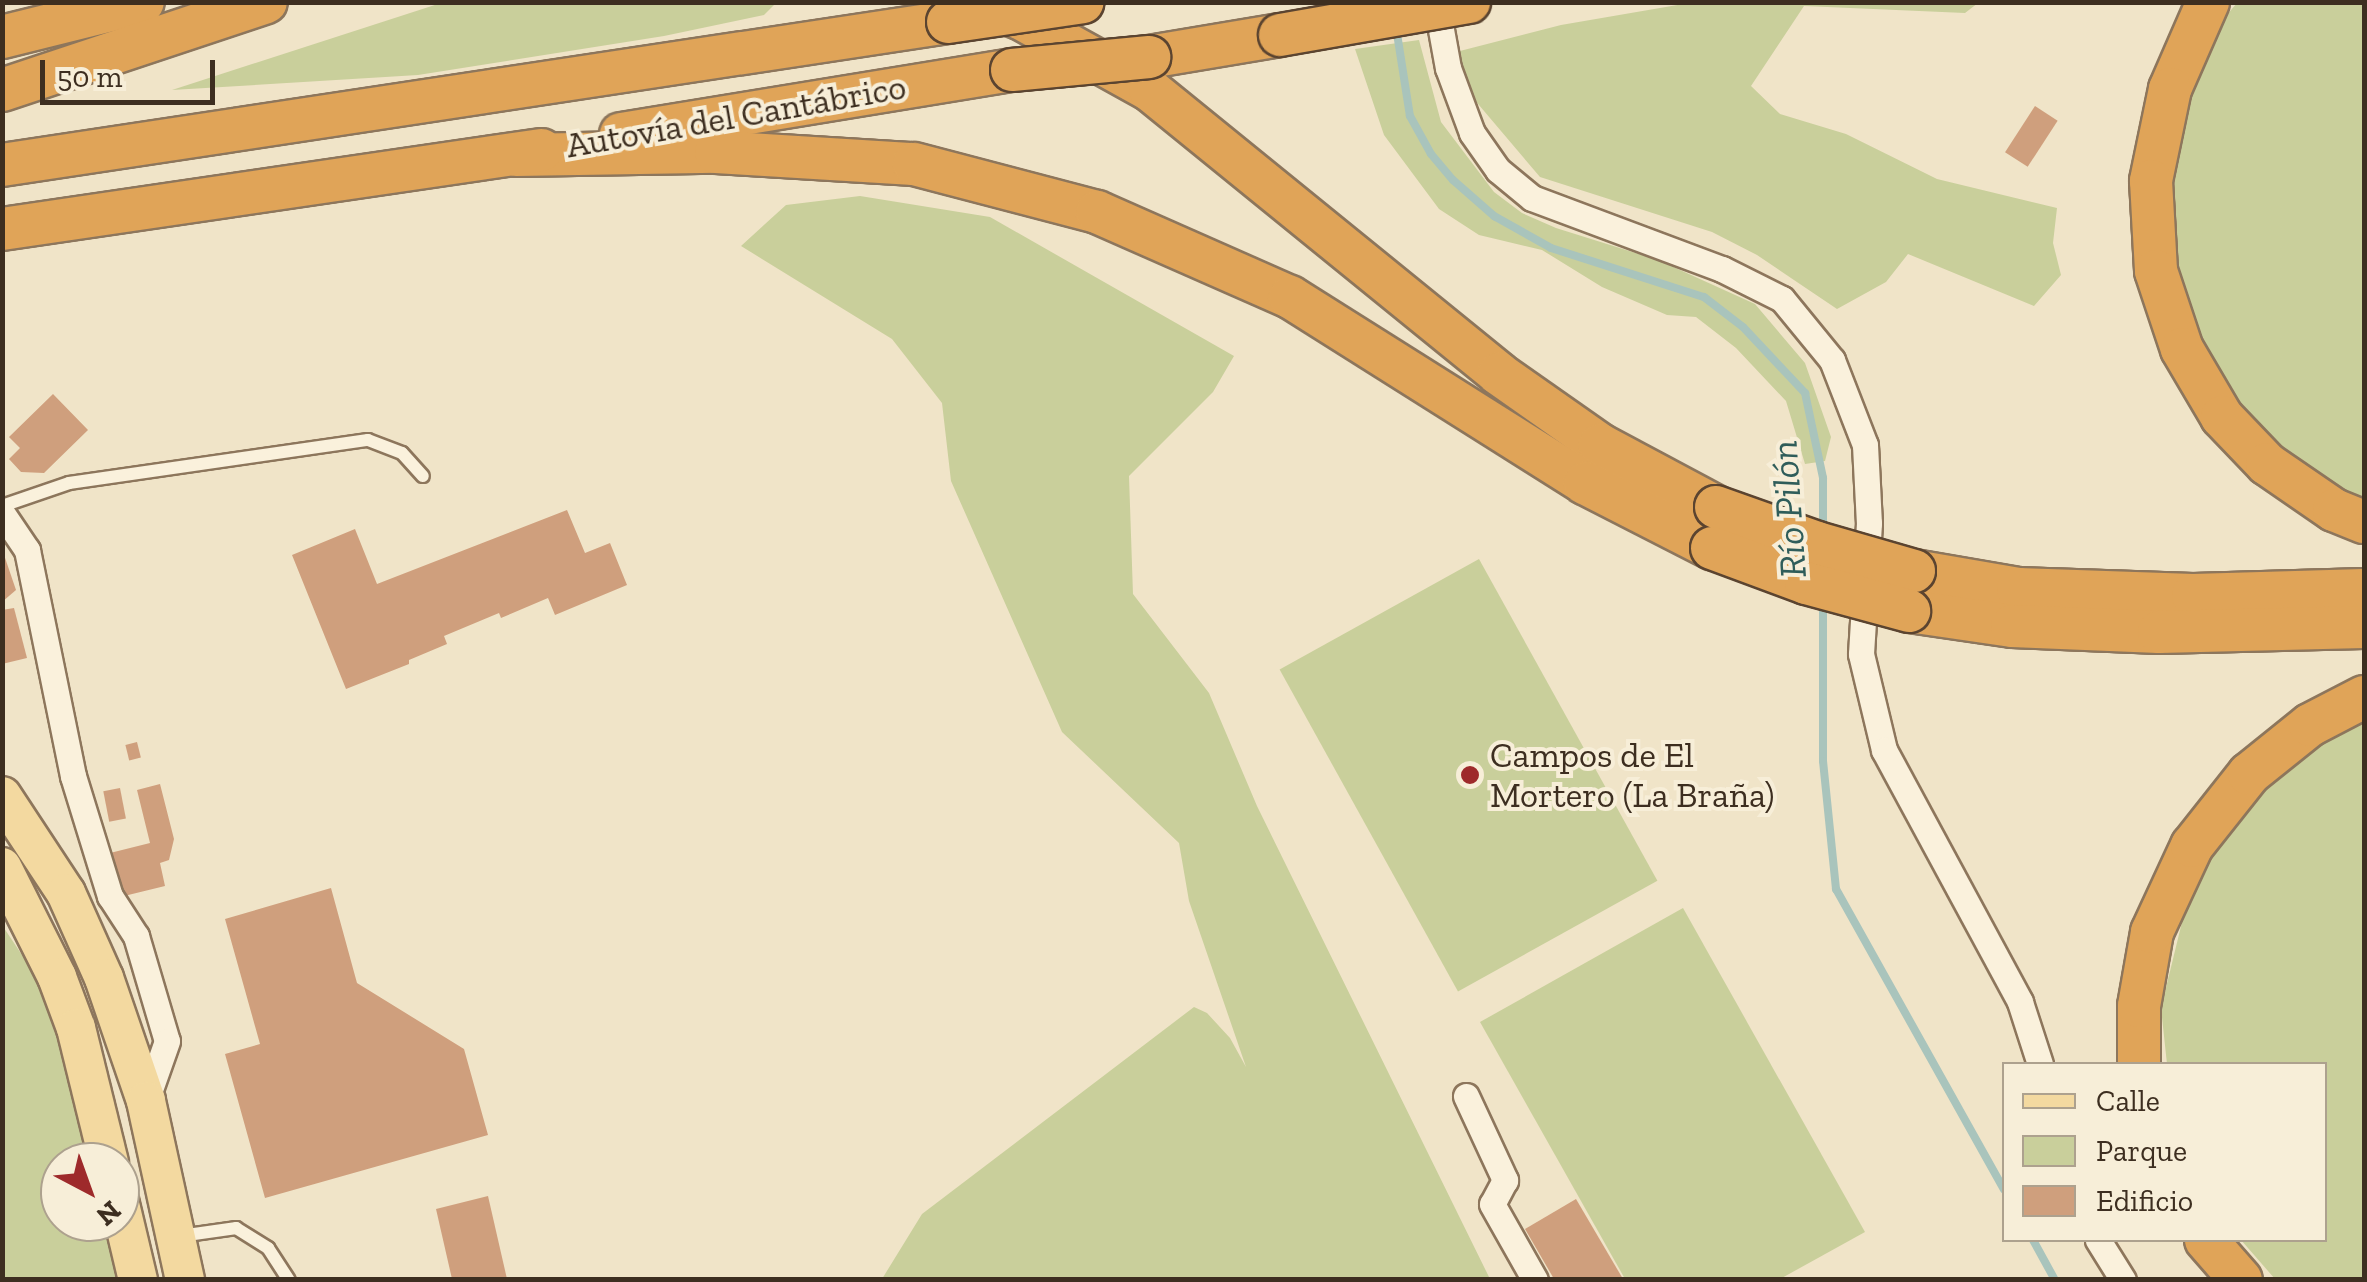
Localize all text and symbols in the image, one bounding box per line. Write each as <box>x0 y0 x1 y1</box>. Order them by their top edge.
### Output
scale bar <box>45 40 220 102</box>
text: 50 m <box>57 59 122 95</box>
street label: Autovía del Cantábrico <box>563 65 909 167</box>
water label: Río Pilón <box>1761 439 1817 579</box>
place label: Campos de El Mortero (La Braña) <box>1490 734 1774 816</box>
marker: Campos de El Mortero (La Braña) <box>1459 764 1481 786</box>
legend <box>2002 1062 2327 1242</box>
text: Calle <box>2096 1083 2160 1119</box>
text: Parque <box>2096 1133 2187 1169</box>
north arrow <box>40 1142 140 1242</box>
text: Edificio <box>2096 1183 2193 1219</box>
text: N <box>90 1194 128 1233</box>

